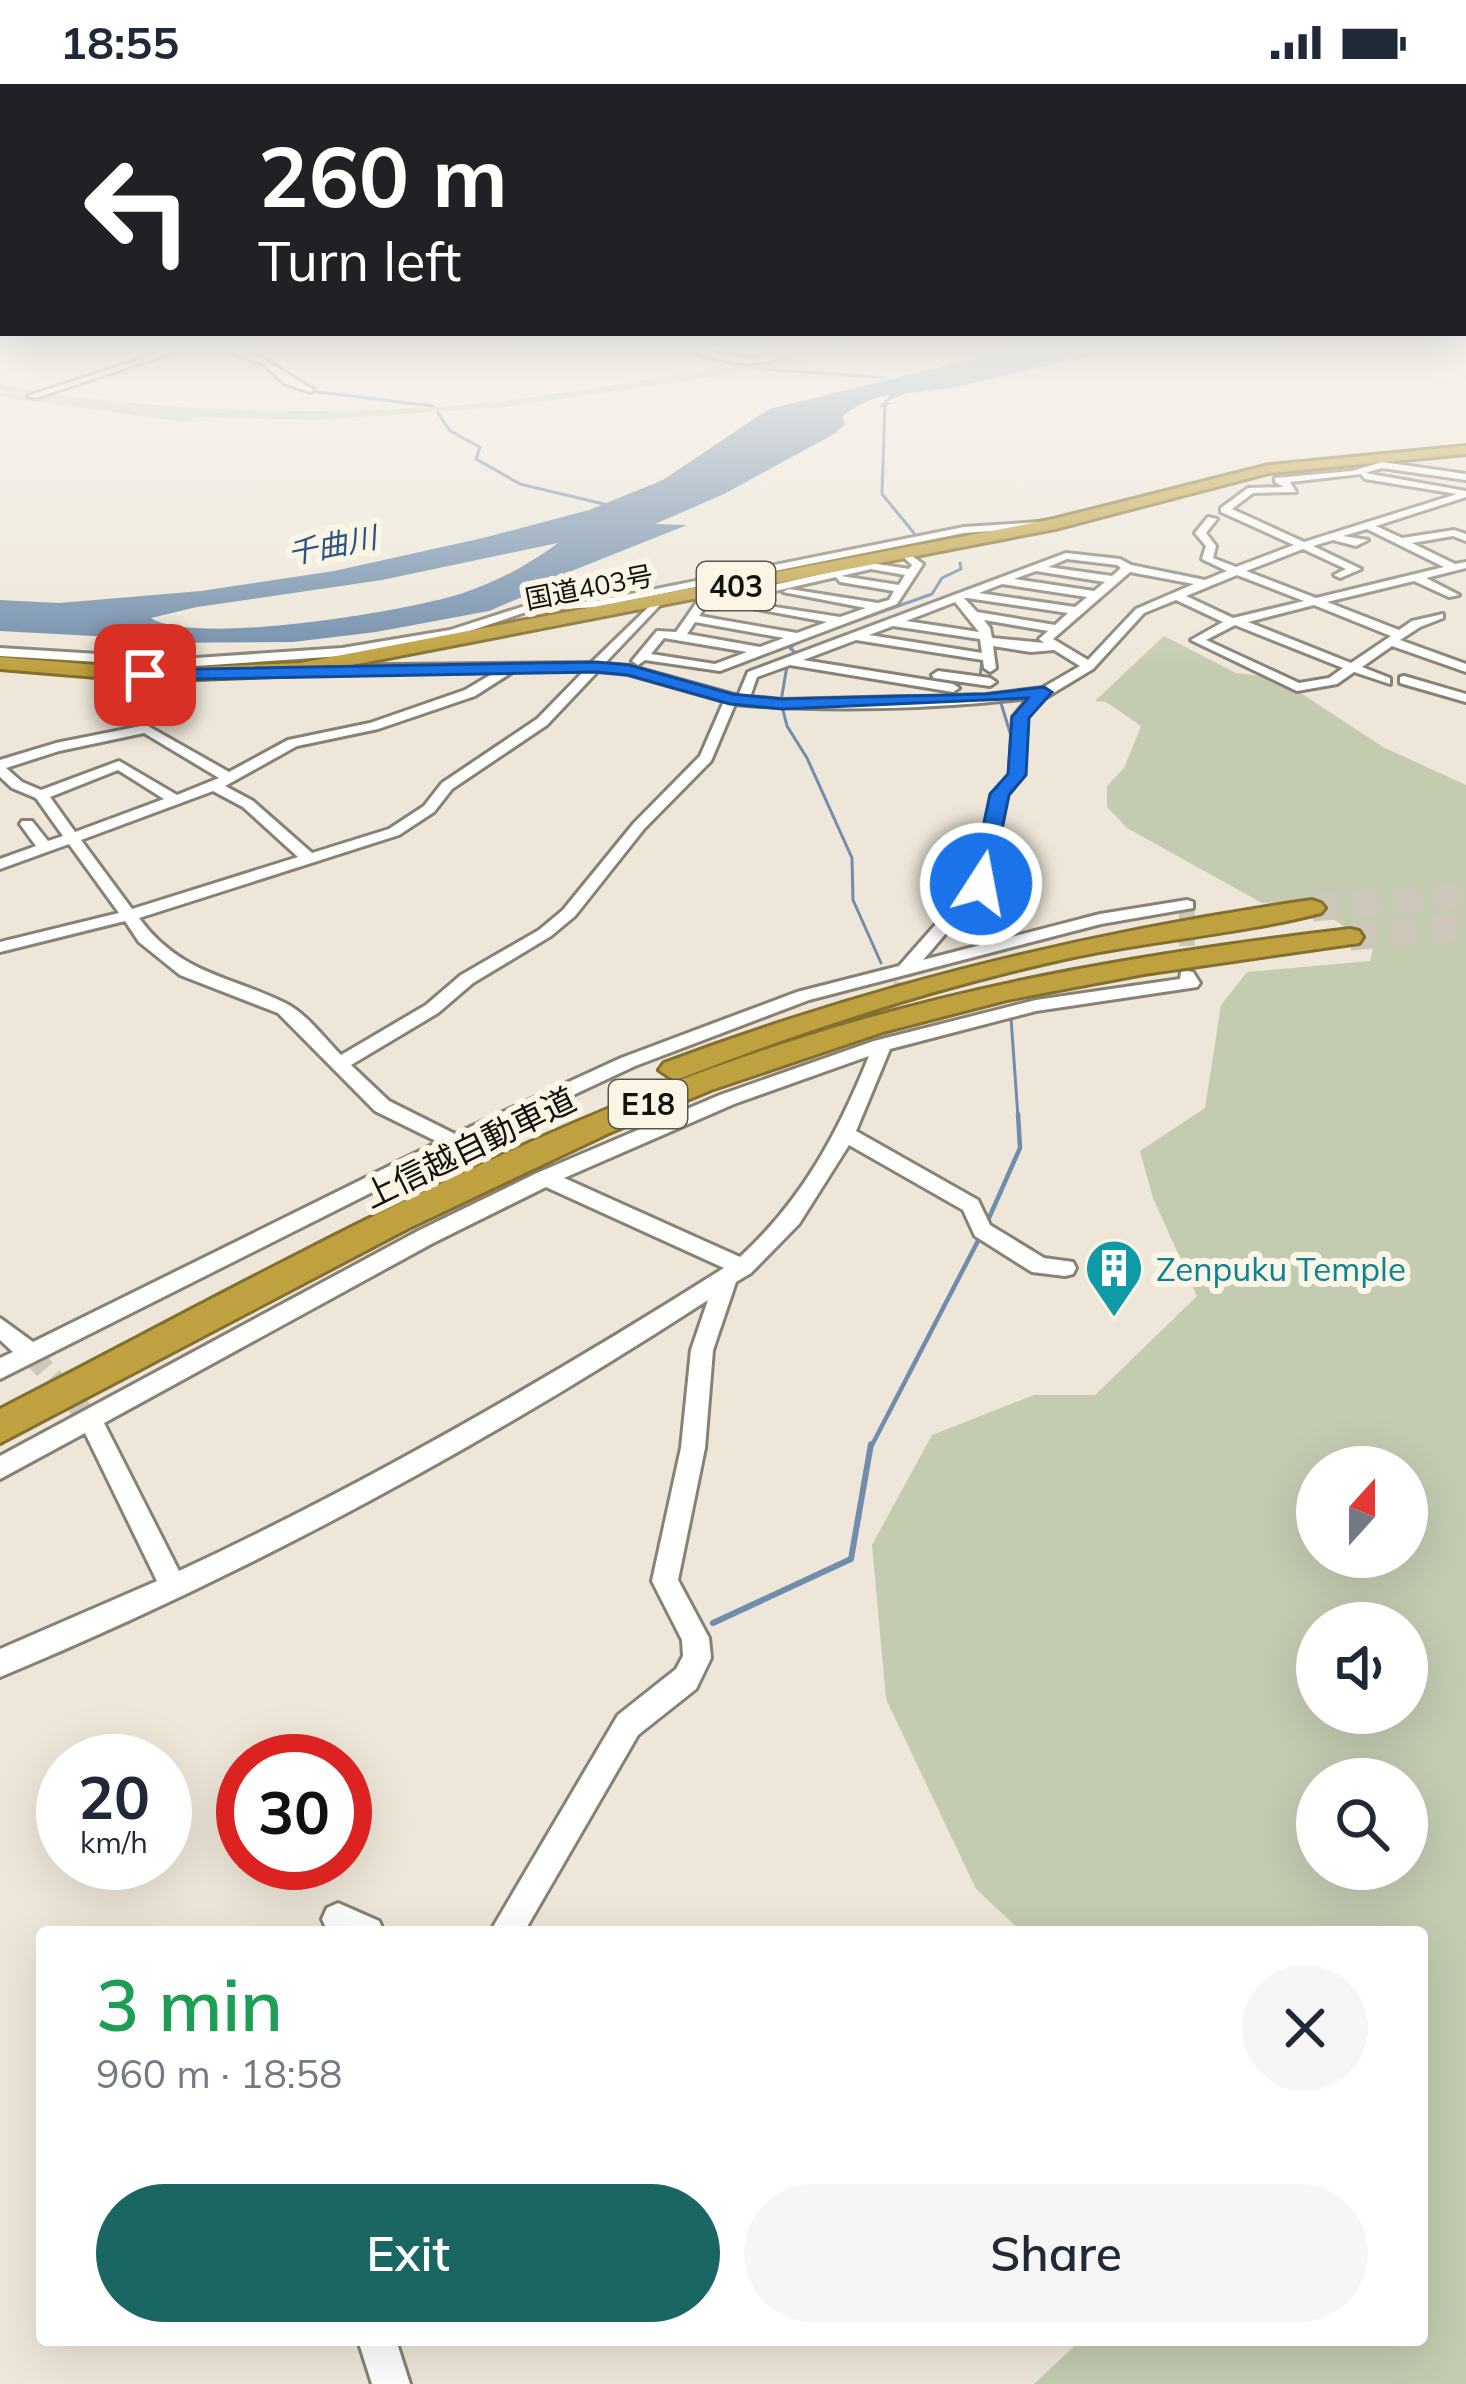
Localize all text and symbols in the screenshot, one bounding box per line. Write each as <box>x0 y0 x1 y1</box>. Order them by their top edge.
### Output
text: 18:55 <box>60 14 179 70</box>
text: 260 m <box>258 123 508 228</box>
icon: left <box>60 132 216 288</box>
text: Turn left <box>258 227 461 295</box>
water label: 千曲川 <box>284 517 383 572</box>
street label: 国道403号 <box>522 558 656 616</box>
road number: 403 <box>697 562 775 610</box>
pin <box>94 624 196 726</box>
icon: arrive <box>112 642 178 708</box>
position arrow <box>918 821 1044 947</box>
street label: 上信越自動車道 <box>356 1078 582 1216</box>
road number: E18 <box>609 1080 687 1128</box>
building icon: Zenpuku Temple <box>1083 1237 1145 1319</box>
place label: Zenpuku Temple <box>1156 1248 1406 1289</box>
north arrow <box>1296 1446 1428 1578</box>
map controls <box>1296 1446 1428 1890</box>
button: sound <box>1296 1602 1428 1734</box>
speed limit sign: 30 <box>216 1734 372 1890</box>
button: search <box>1296 1758 1428 1890</box>
text: 20 <box>78 1759 150 1834</box>
text: km/h <box>80 1823 148 1861</box>
text: 3 min <box>96 1959 283 2049</box>
button: close <box>1242 1965 1368 2091</box>
text: 960 m · 18:58 <box>96 2049 342 2098</box>
button: Exit <box>96 2184 720 2322</box>
button: Share <box>744 2184 1368 2322</box>

